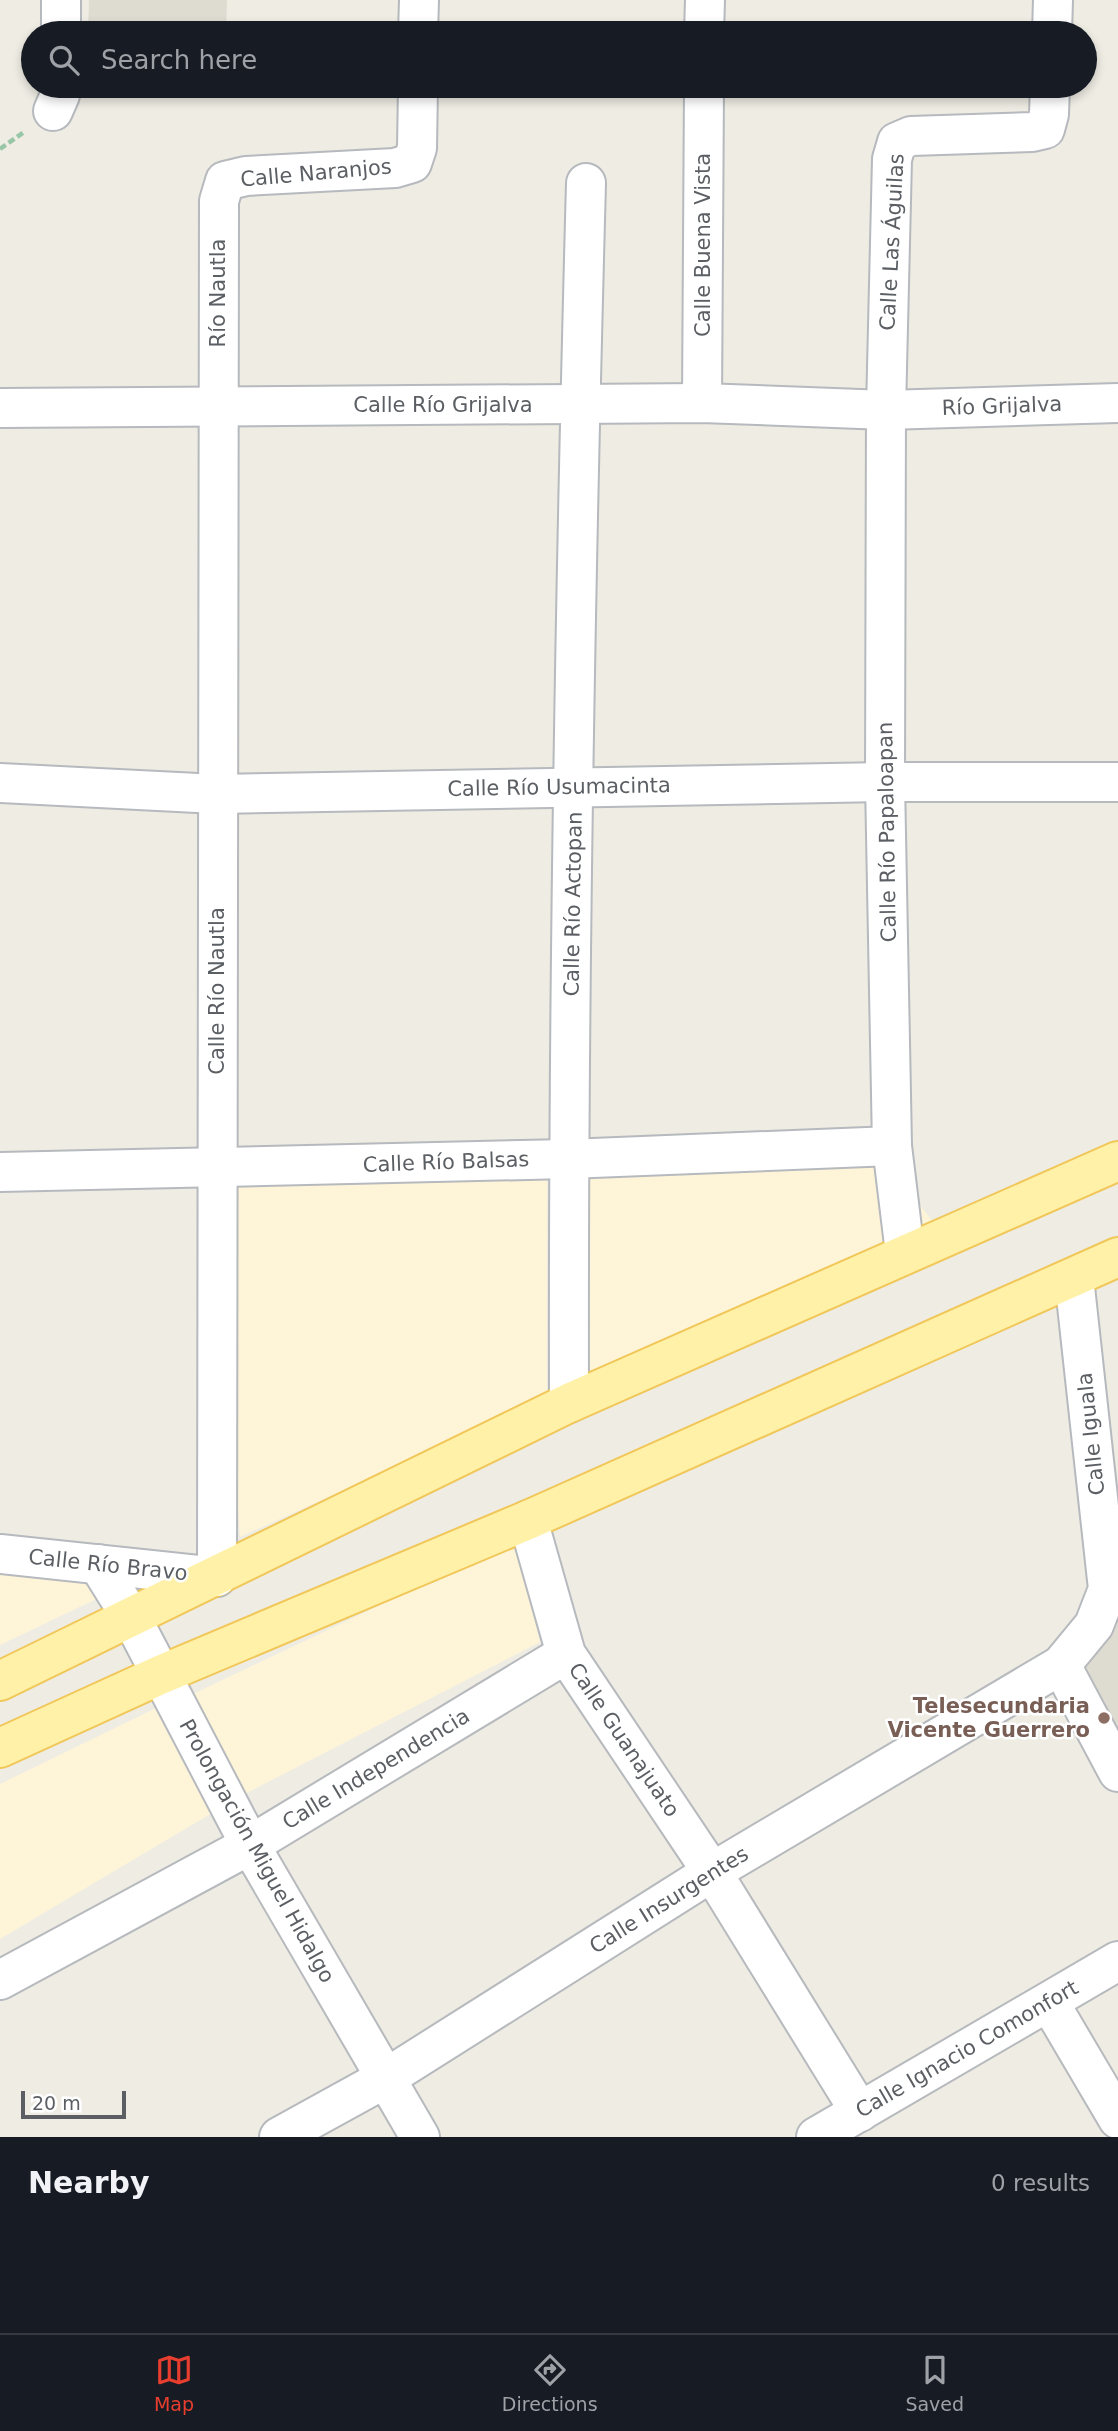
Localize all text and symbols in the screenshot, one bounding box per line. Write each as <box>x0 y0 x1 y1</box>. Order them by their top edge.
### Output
search box <box>21 21 1097 98</box>
icon: search <box>45 41 83 79</box>
text: Search here <box>101 45 257 75</box>
street label: Calle Buena Vista <box>691 153 715 337</box>
street label: Calle Las Águilas <box>874 153 909 331</box>
street label: Calle Naranjos <box>239 154 393 192</box>
street label: Río Nautla <box>206 239 230 347</box>
street label: Río Grijalva <box>941 392 1063 420</box>
street label: Calle Río Grijalva <box>353 393 533 417</box>
street label: Calle Río Papaloapan <box>873 722 901 942</box>
street label: Calle Río Usumacinta <box>447 773 671 801</box>
street label: Calle Río Actopan <box>559 811 587 997</box>
street label: Calle Río Nautla <box>205 907 229 1075</box>
street label: Calle Río Balsas <box>362 1147 530 1177</box>
street label: Calle Iguala <box>1073 1371 1109 1497</box>
street label: Calle Río Bravo <box>27 1545 189 1585</box>
street label: Calle Guanajuato <box>564 1658 684 1822</box>
place label: Telesecundaria Vicente Guerrero <box>888 1694 1090 1742</box>
street label: Calle Independencia <box>278 1704 474 1834</box>
marker: Telesecundaria Vicente Guerrero <box>1096 1710 1112 1726</box>
street label: Prolongación Miguel Hidalgo <box>174 1715 340 1987</box>
street label: Calle Insurgentes <box>585 1841 753 1959</box>
street label: Calle Ignacio Comonfort <box>852 1975 1082 2123</box>
scale bar <box>21 2088 126 2120</box>
text: 20 m <box>32 2092 81 2114</box>
text: Nearby <box>28 2165 150 2200</box>
text: 0 results <box>991 2170 1090 2196</box>
tab: Map <box>154 2351 194 2415</box>
tab: Directions <box>502 2351 598 2415</box>
tab: Saved <box>905 2351 964 2415</box>

